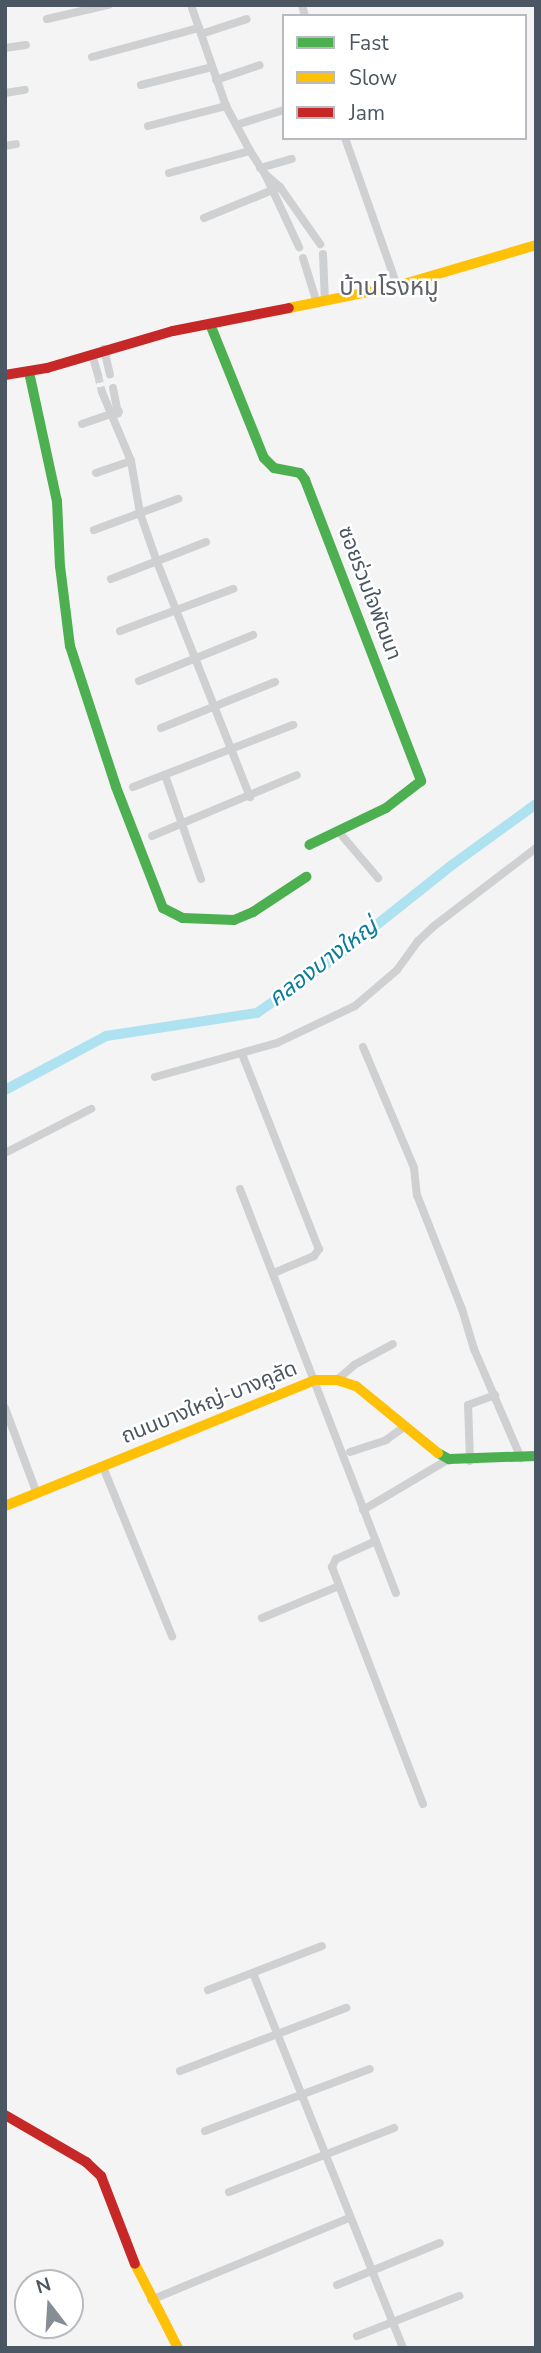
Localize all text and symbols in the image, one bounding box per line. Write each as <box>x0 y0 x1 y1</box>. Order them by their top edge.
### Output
legend <box>282 14 527 140</box>
text: Fast <box>349 29 389 57</box>
text: Slow <box>349 64 397 92</box>
text: Jam <box>349 99 385 127</box>
district label: บ้านโรงหมู <box>339 274 439 302</box>
street label: ซอยร่วมใจพัฒนา <box>333 523 407 663</box>
water label: คลองบางใหญ่ <box>263 913 383 1013</box>
street label: ถนนบางใหญ่-บางคูลัด <box>117 1355 301 1449</box>
north arrow <box>14 2269 84 2339</box>
text: N <box>33 2271 54 2300</box>

